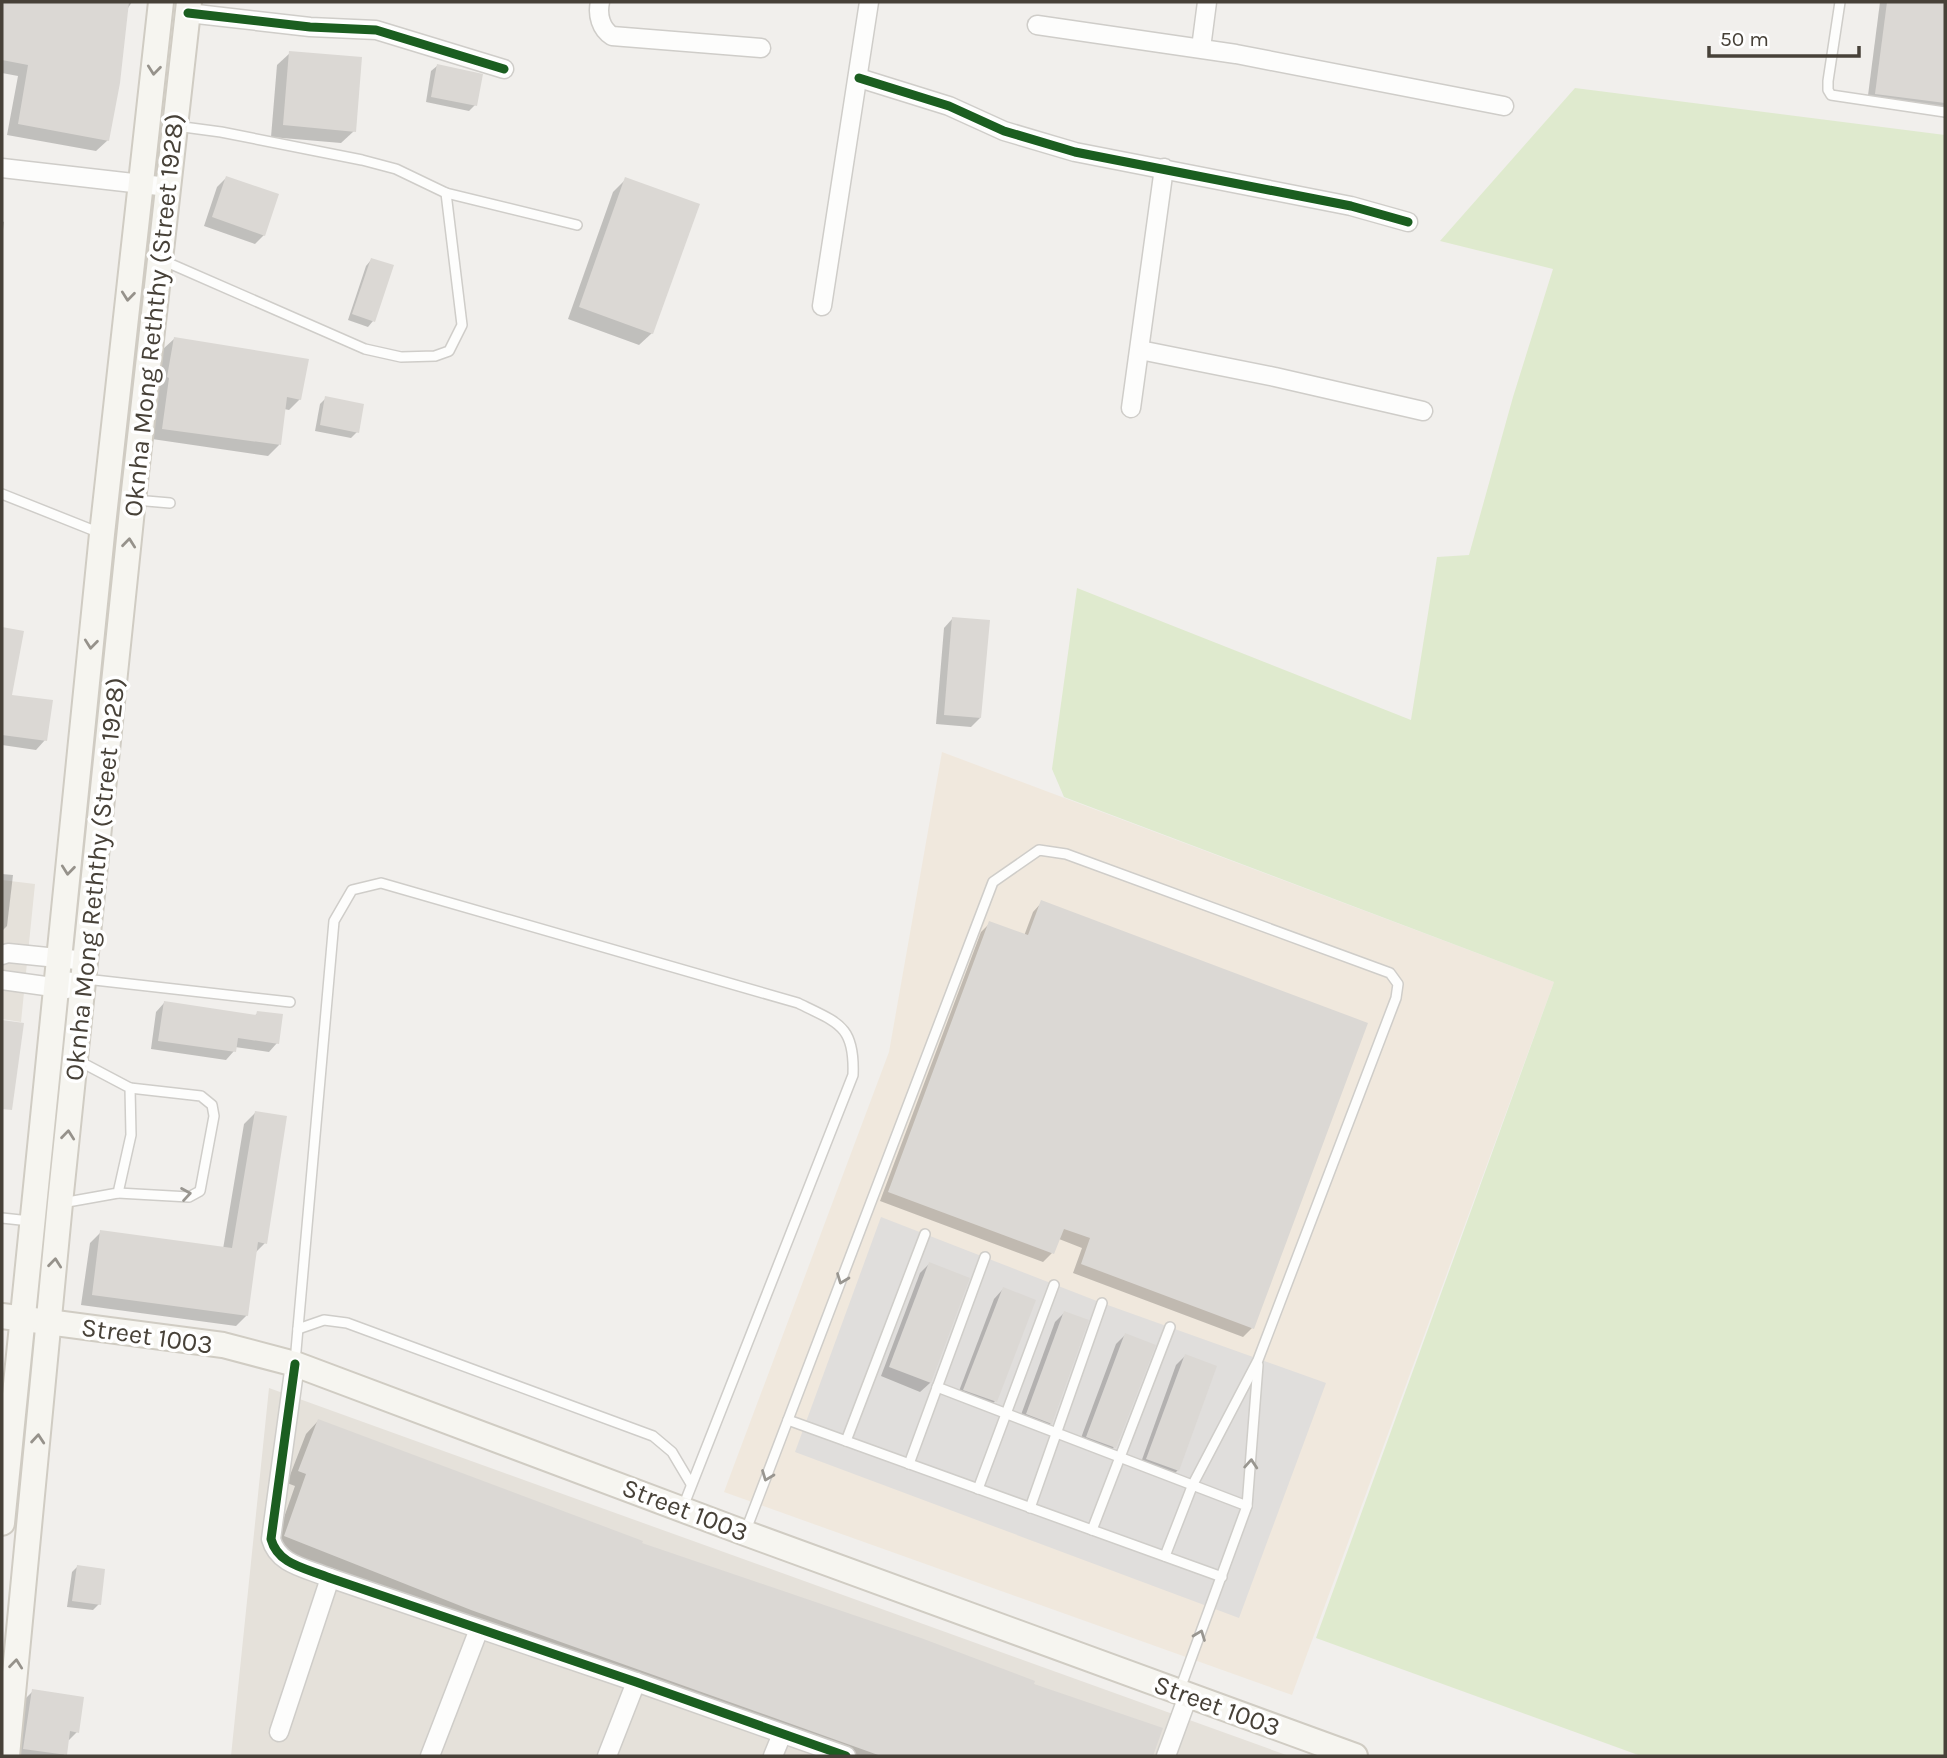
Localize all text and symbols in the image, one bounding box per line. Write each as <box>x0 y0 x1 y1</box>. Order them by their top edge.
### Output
scale bar <box>1709 14 1860 58</box>
text: 50 m <box>1720 27 1769 51</box>
one-way arrow <box>146 64 161 75</box>
street label: Oknha Mong Reththy (Street 1928) <box>117 112 191 518</box>
one-way arrow <box>121 290 136 301</box>
one-way arrow <box>121 538 136 549</box>
one-way arrow <box>83 638 98 649</box>
street label: Oknha Mong Reththy (Street 1928) <box>58 676 132 1082</box>
one-way arrow <box>60 864 75 876</box>
one-way arrow <box>60 1130 75 1141</box>
one-way arrow <box>180 1187 192 1202</box>
one-way arrow <box>47 1257 62 1269</box>
one-way arrow <box>837 1273 851 1285</box>
street label: Street 1003 <box>79 1311 215 1361</box>
one-way arrow <box>30 1433 45 1444</box>
one-way arrow <box>1243 1458 1258 1469</box>
one-way arrow <box>761 1470 775 1482</box>
street label: Street 1003 <box>618 1472 752 1548</box>
one-way arrow <box>1192 1629 1206 1641</box>
one-way arrow <box>9 1658 24 1670</box>
street label: Street 1003 <box>1150 1669 1284 1743</box>

